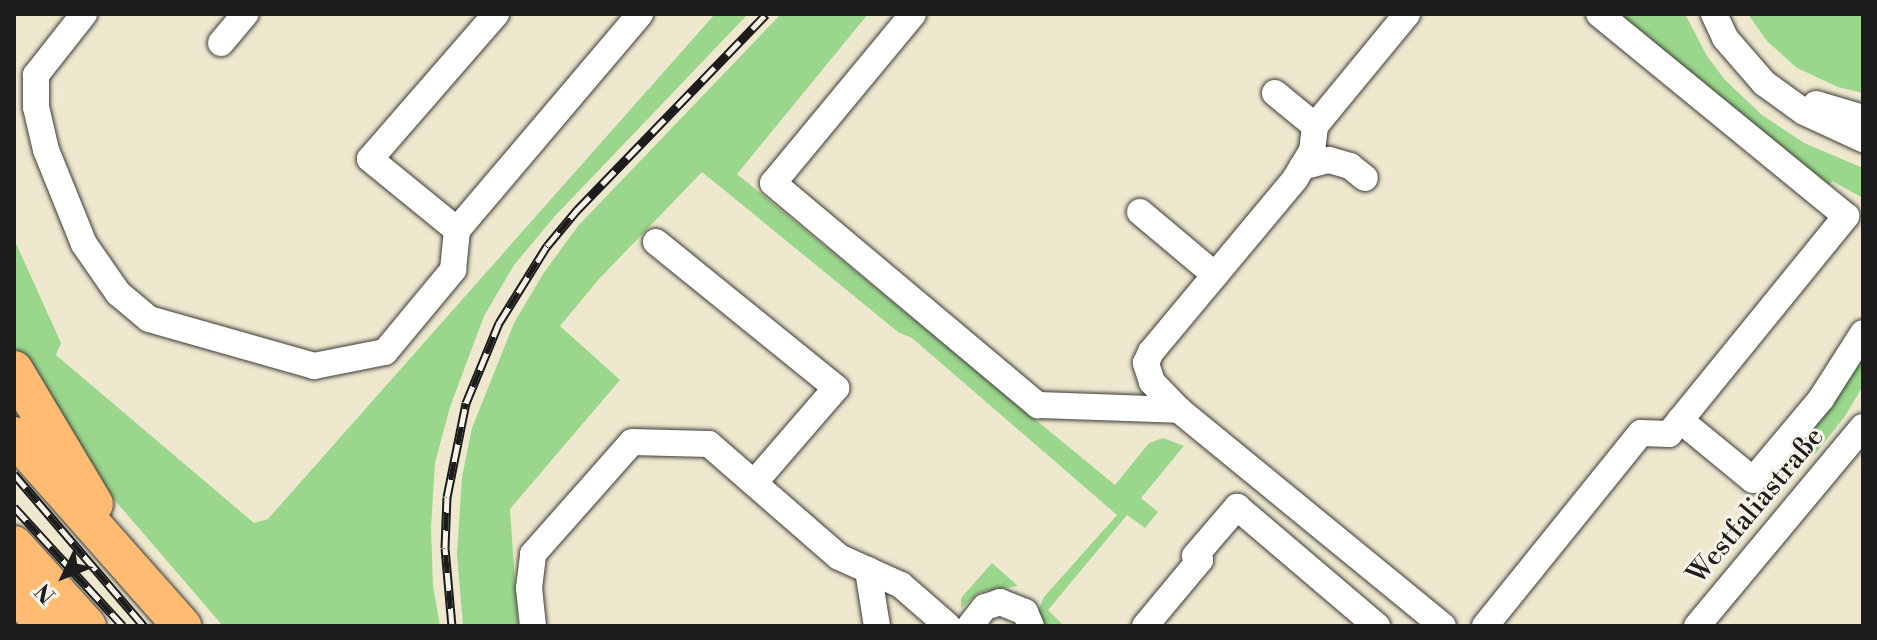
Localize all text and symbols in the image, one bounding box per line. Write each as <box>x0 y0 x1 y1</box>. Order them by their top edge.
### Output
street label: Westfaliastraße <box>1681 421 1831 591</box>
north arrow <box>24 536 104 616</box>
text: N <box>30 577 62 608</box>

